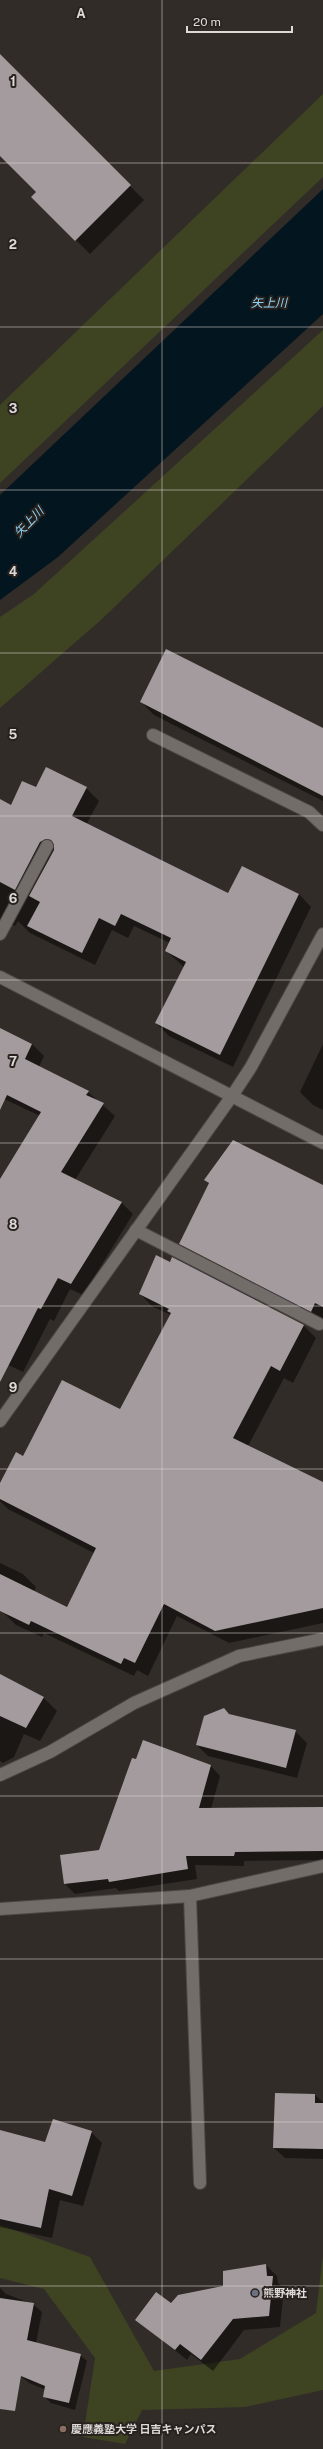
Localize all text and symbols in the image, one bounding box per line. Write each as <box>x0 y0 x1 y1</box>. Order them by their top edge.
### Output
text: A <box>76 6 86 21</box>
scale bar <box>187 8 292 34</box>
text: 20 m <box>193 15 221 29</box>
text: 1 <box>10 74 16 89</box>
text: 2 <box>9 237 17 252</box>
water label: 矢上川 <box>251 296 289 310</box>
text: 3 <box>9 401 18 416</box>
water label: 矢上川 <box>11 503 48 540</box>
text: 4 <box>9 564 18 579</box>
text: 5 <box>9 727 18 742</box>
text: 6 <box>9 891 18 906</box>
text: 7 <box>9 1054 17 1069</box>
text: 8 <box>9 1217 18 1232</box>
text: 9 <box>9 1380 17 1395</box>
place label: 熊野神社 <box>263 2287 307 2299</box>
marker: 熊野神社 <box>250 2288 260 2298</box>
place label: 慶應義塾大学 日吉キャンパス <box>71 2423 216 2435</box>
marker: 慶應義塾大学 日吉キャンパス <box>58 2424 68 2434</box>

